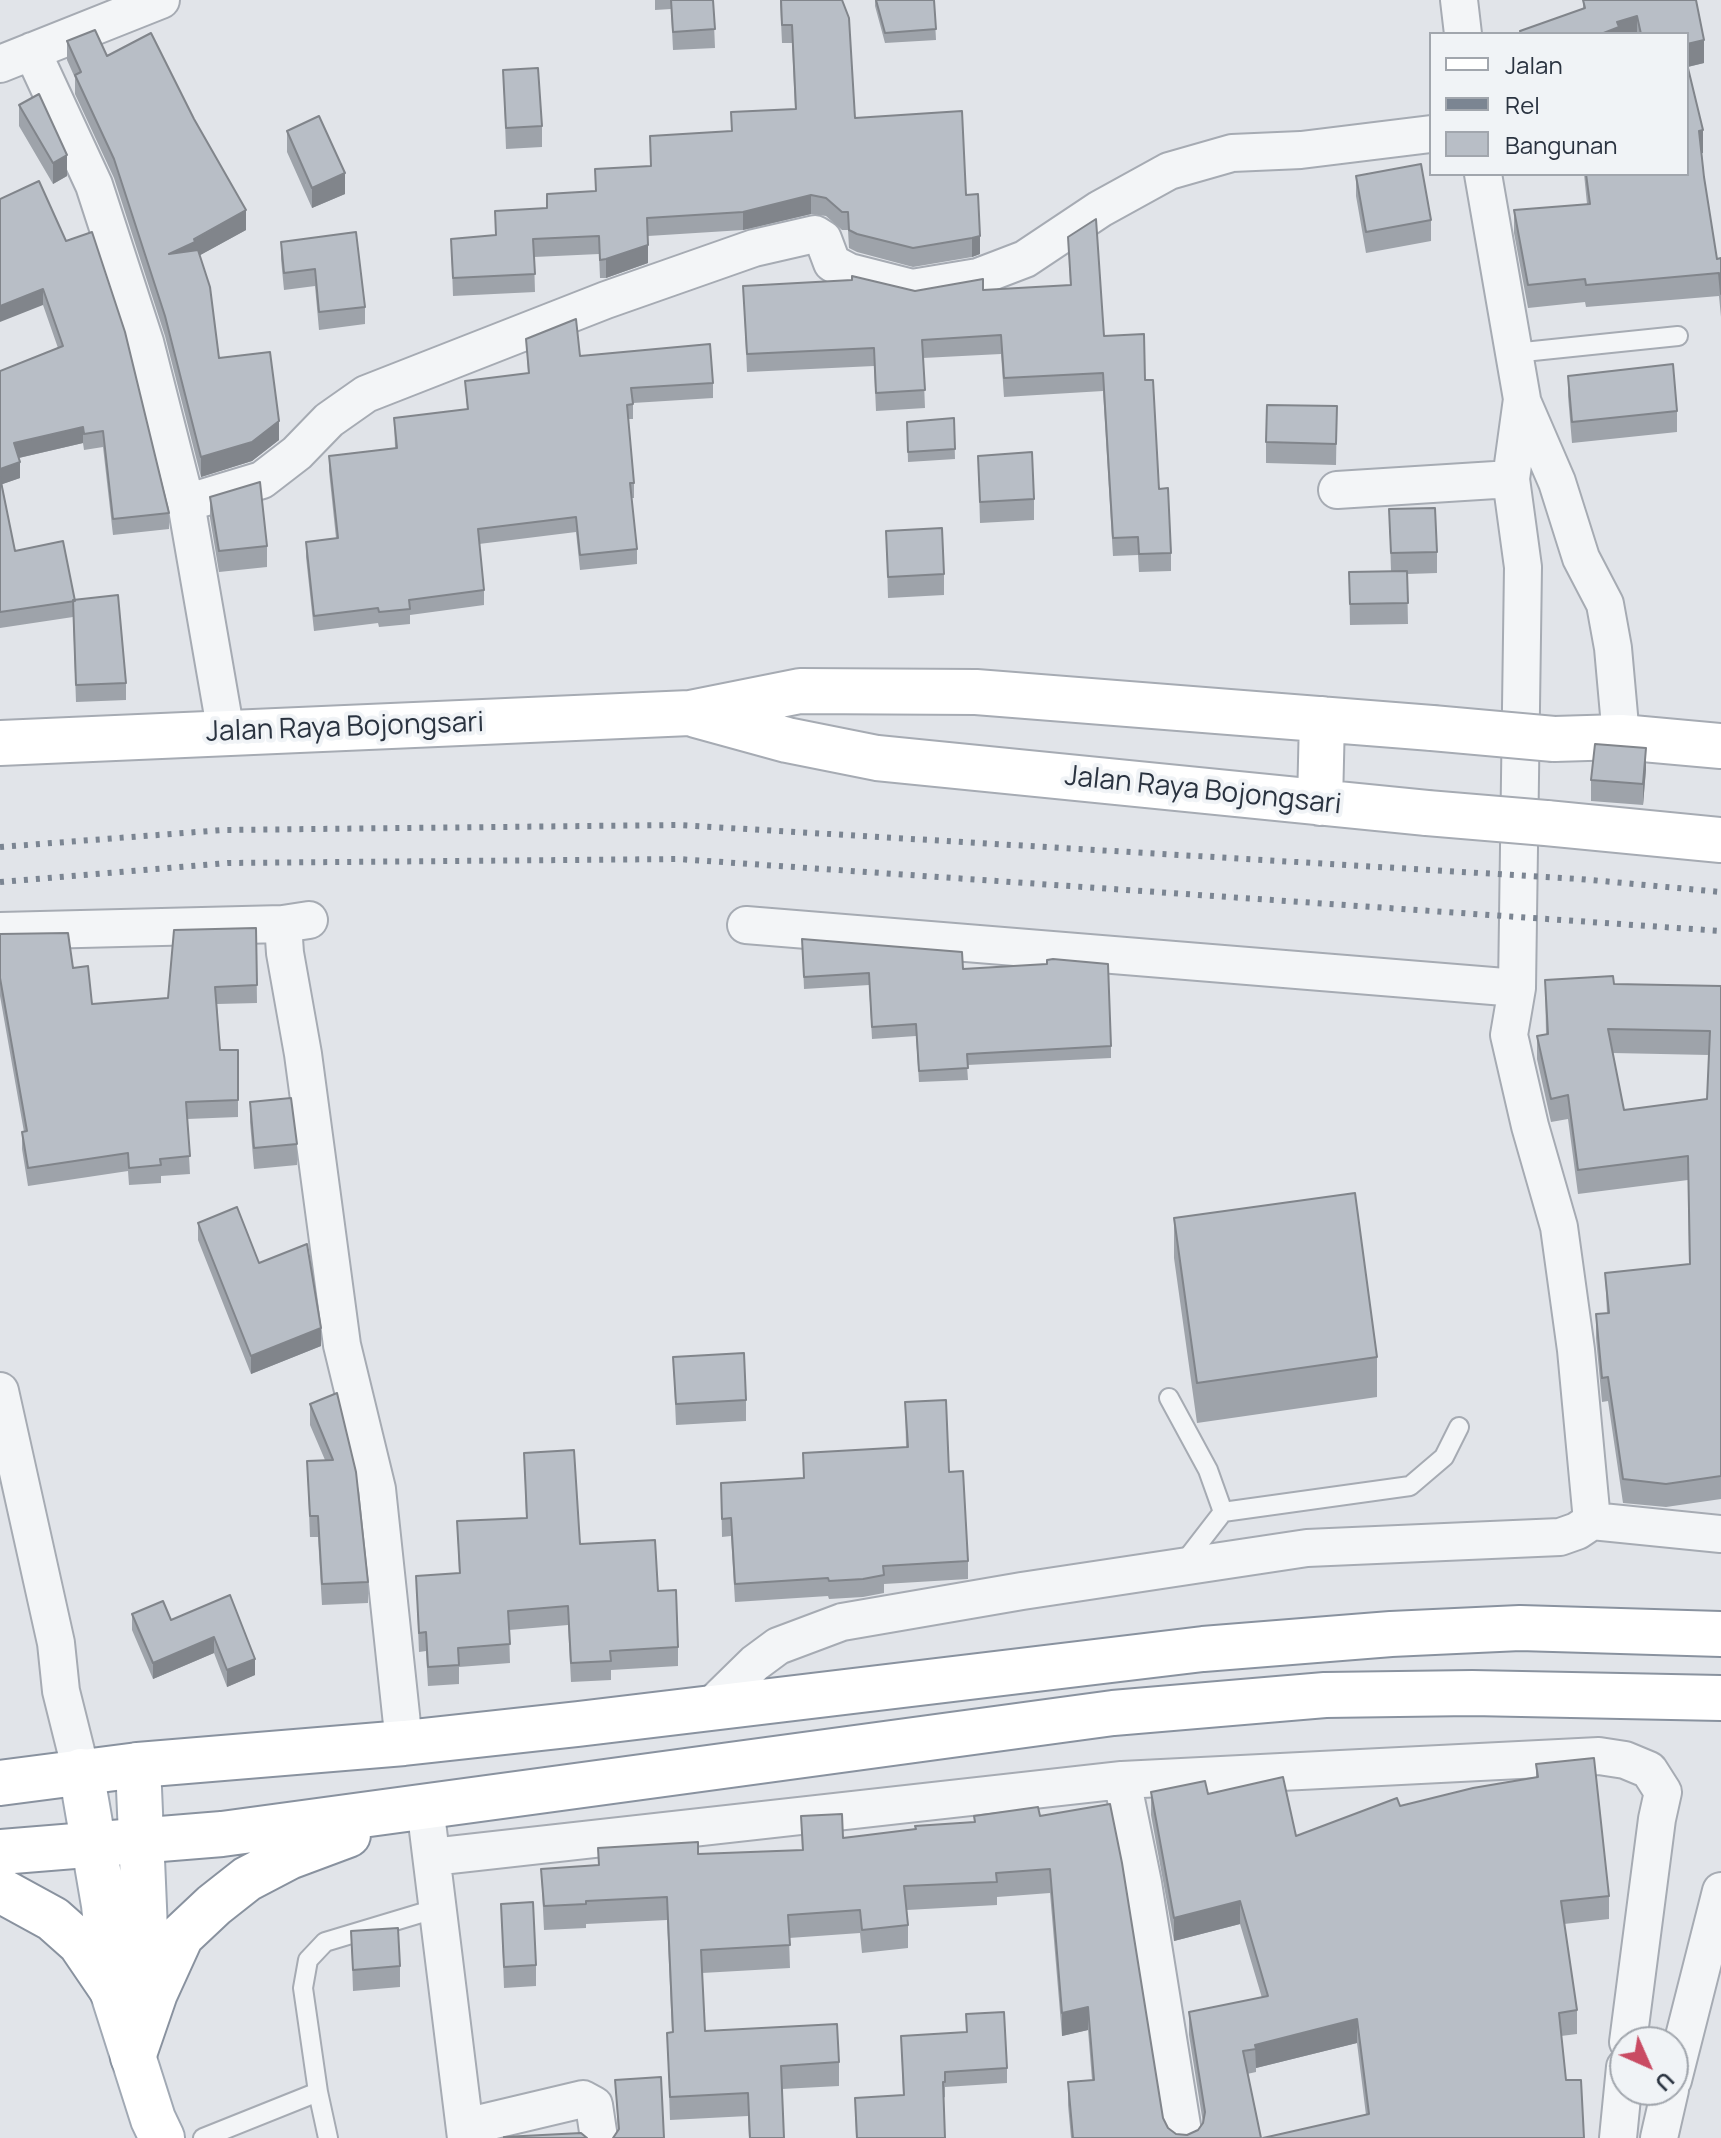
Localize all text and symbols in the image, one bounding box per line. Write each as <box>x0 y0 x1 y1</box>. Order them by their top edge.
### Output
legend <box>1429 32 1689 176</box>
text: Jalan <box>1505 48 1563 81</box>
text: Rel <box>1505 88 1540 121</box>
text: Bangunan <box>1505 128 1618 161</box>
street label: Jalan Raya Bojongsari <box>206 706 484 750</box>
street label: Jalan Raya Bojongsari <box>1063 760 1343 822</box>
north arrow <box>1609 2026 1689 2106</box>
text: U <box>1648 2065 1681 2098</box>

